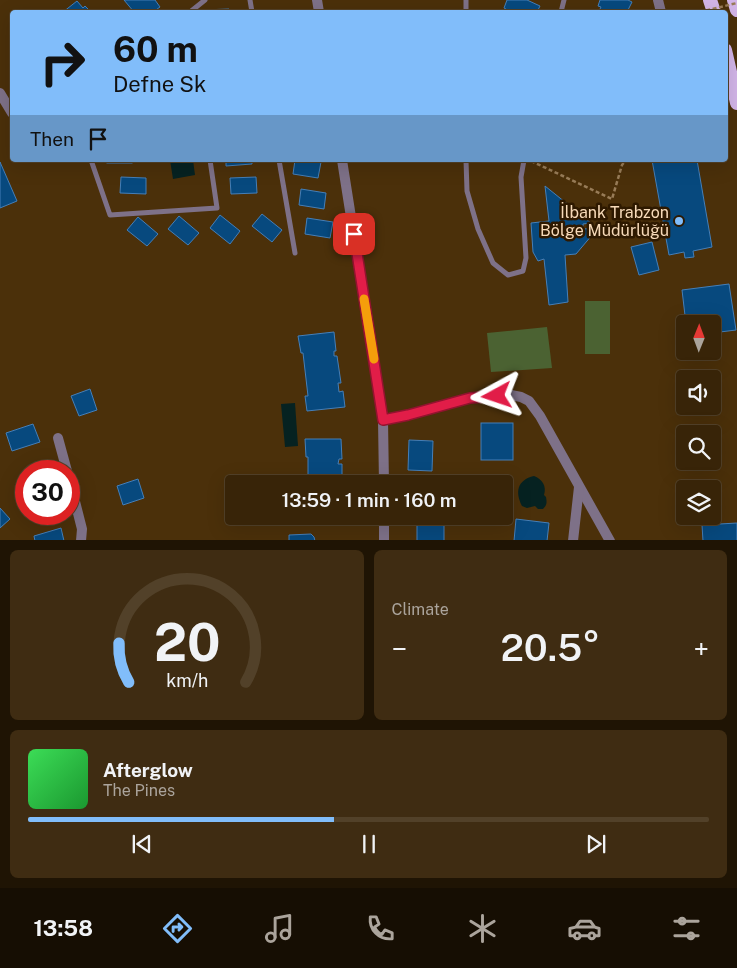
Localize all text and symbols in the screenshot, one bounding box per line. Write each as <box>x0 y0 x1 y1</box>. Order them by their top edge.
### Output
text: 60 m <box>113 29 198 70</box>
icon: right <box>30 30 95 95</box>
text: Defne Sk <box>113 71 206 97</box>
icon: arrive <box>84 125 112 153</box>
text: Then <box>30 128 74 150</box>
place label: İlbank Trabzon Bölge Müdürlüğü <box>540 202 669 240</box>
pin <box>333 213 375 255</box>
marker: İlbank Trabzon Bölge Müdürlüğü <box>673 215 685 227</box>
icon: arrive <box>340 220 368 248</box>
north arrow <box>676 315 721 360</box>
map controls <box>676 315 721 525</box>
position arrow <box>470 369 522 421</box>
button: sound <box>676 370 721 415</box>
button: search <box>676 425 721 470</box>
speed limit sign: 30 <box>15 460 80 525</box>
button: layers <box>676 480 721 525</box>
text: 13:59 · 1 min · 160 m <box>281 489 457 511</box>
text: Climate <box>392 600 449 619</box>
text: 20 <box>153 612 220 673</box>
text: 20.5° <box>500 625 600 670</box>
text: − <box>392 632 407 665</box>
text: + <box>693 632 709 665</box>
text: km/h <box>166 670 208 691</box>
text: Afterglow <box>103 759 193 781</box>
text: The Pines <box>103 781 175 800</box>
icon: previous <box>128 830 156 858</box>
icon: pause <box>355 830 383 858</box>
icon: next <box>582 830 610 858</box>
icon: directions <box>160 911 195 946</box>
icon: music <box>262 911 297 946</box>
icon: phone <box>363 911 398 946</box>
icon: climate <box>465 911 500 946</box>
icon: car <box>567 911 602 946</box>
icon: filters <box>669 911 704 946</box>
text: 13:58 <box>33 915 93 941</box>

